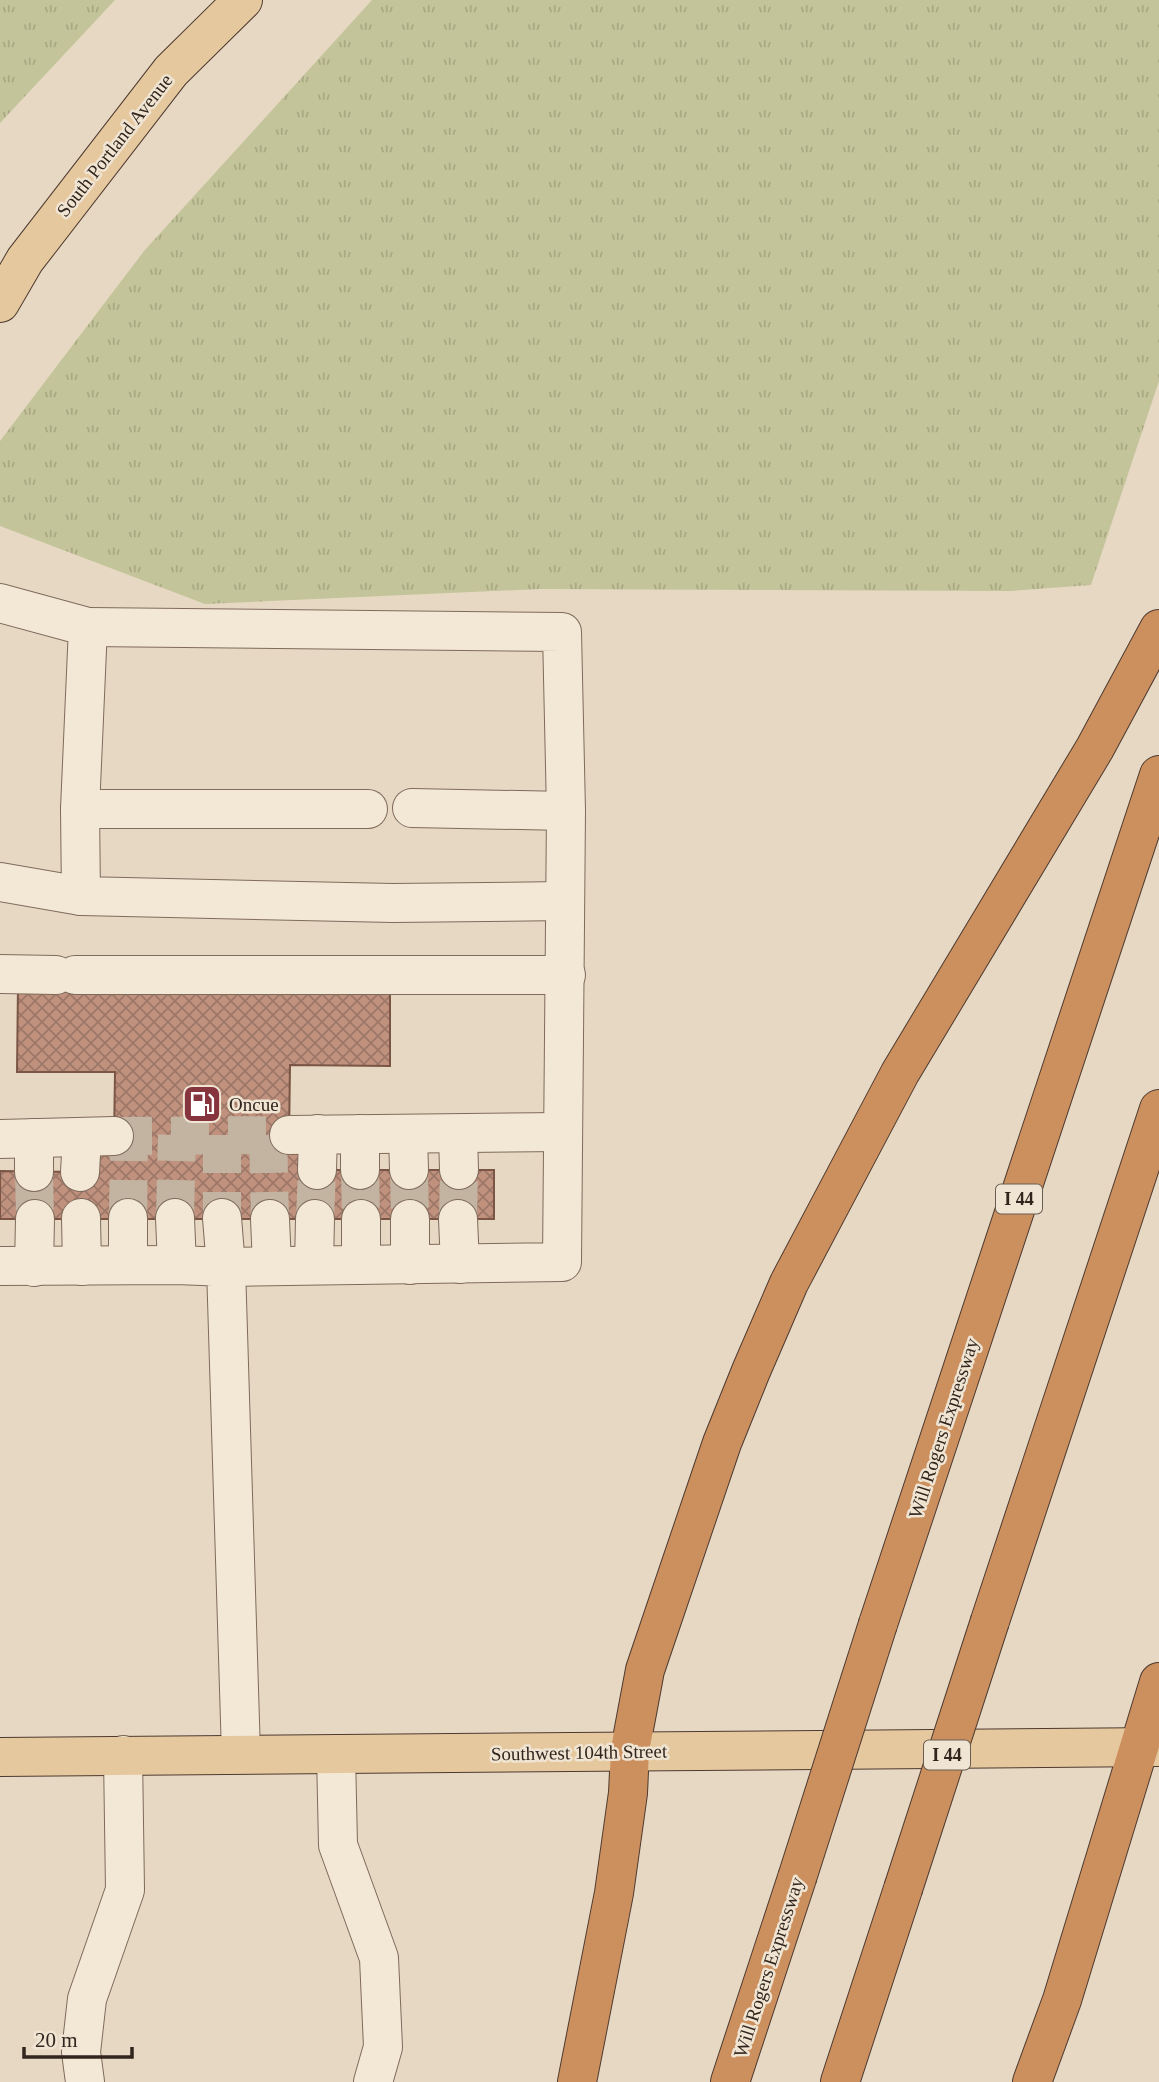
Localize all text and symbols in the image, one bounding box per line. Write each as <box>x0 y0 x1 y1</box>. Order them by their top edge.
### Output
street label: South Portland Avenue <box>52 70 176 221</box>
fuel station icon: Oncue <box>181 1083 223 1125</box>
place label: Oncue <box>229 1094 279 1115</box>
road number: I 44 <box>996 1184 1042 1214</box>
street label: Will Rogers Expressway <box>904 1335 983 1521</box>
street label: Southwest 104th Street <box>491 1740 668 1765</box>
road number: I 44 <box>924 1740 970 1770</box>
street label: Will Rogers Expressway <box>729 1874 808 2060</box>
scale bar <box>24 2016 133 2060</box>
text: 20 m <box>35 2028 78 2052</box>

